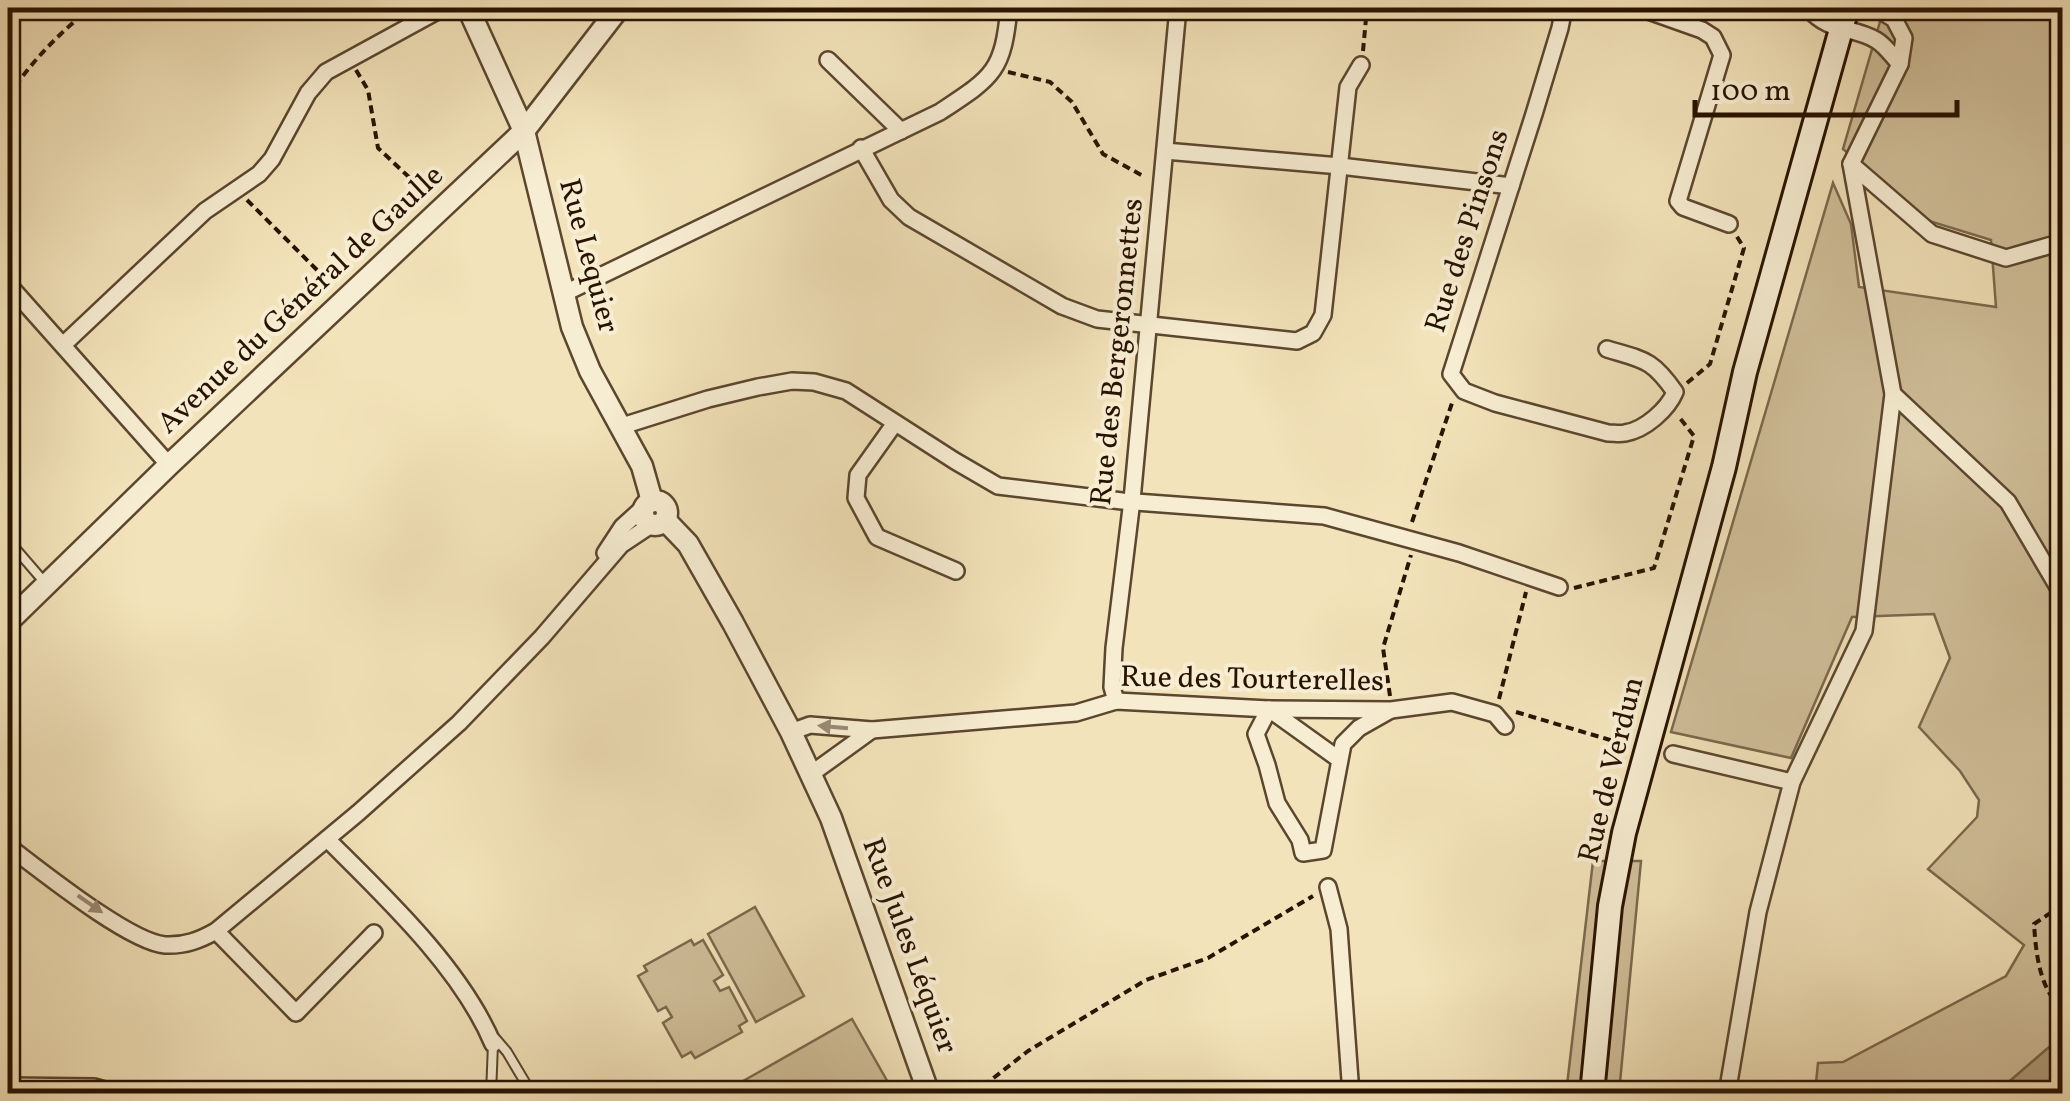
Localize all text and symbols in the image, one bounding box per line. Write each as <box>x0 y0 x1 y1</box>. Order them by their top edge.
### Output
scale bar <box>1695 55 1958 117</box>
text: 100 m <box>1710 71 1791 113</box>
street label: Rue des Pinsons <box>1415 124 1521 338</box>
street label: Avenue du Général de Gaulle <box>149 156 453 444</box>
street label: Rue Lequier <box>547 174 629 338</box>
street label: Rue des Bergeronnettes <box>1081 196 1155 508</box>
street label: Rue des Tourterelles <box>1120 657 1384 703</box>
street label: Rue de Verdun <box>1569 673 1655 867</box>
one-way arrow <box>817 718 849 734</box>
street label: Rue Jules Léquier <box>851 832 967 1060</box>
one-way arrow <box>76 894 103 913</box>

